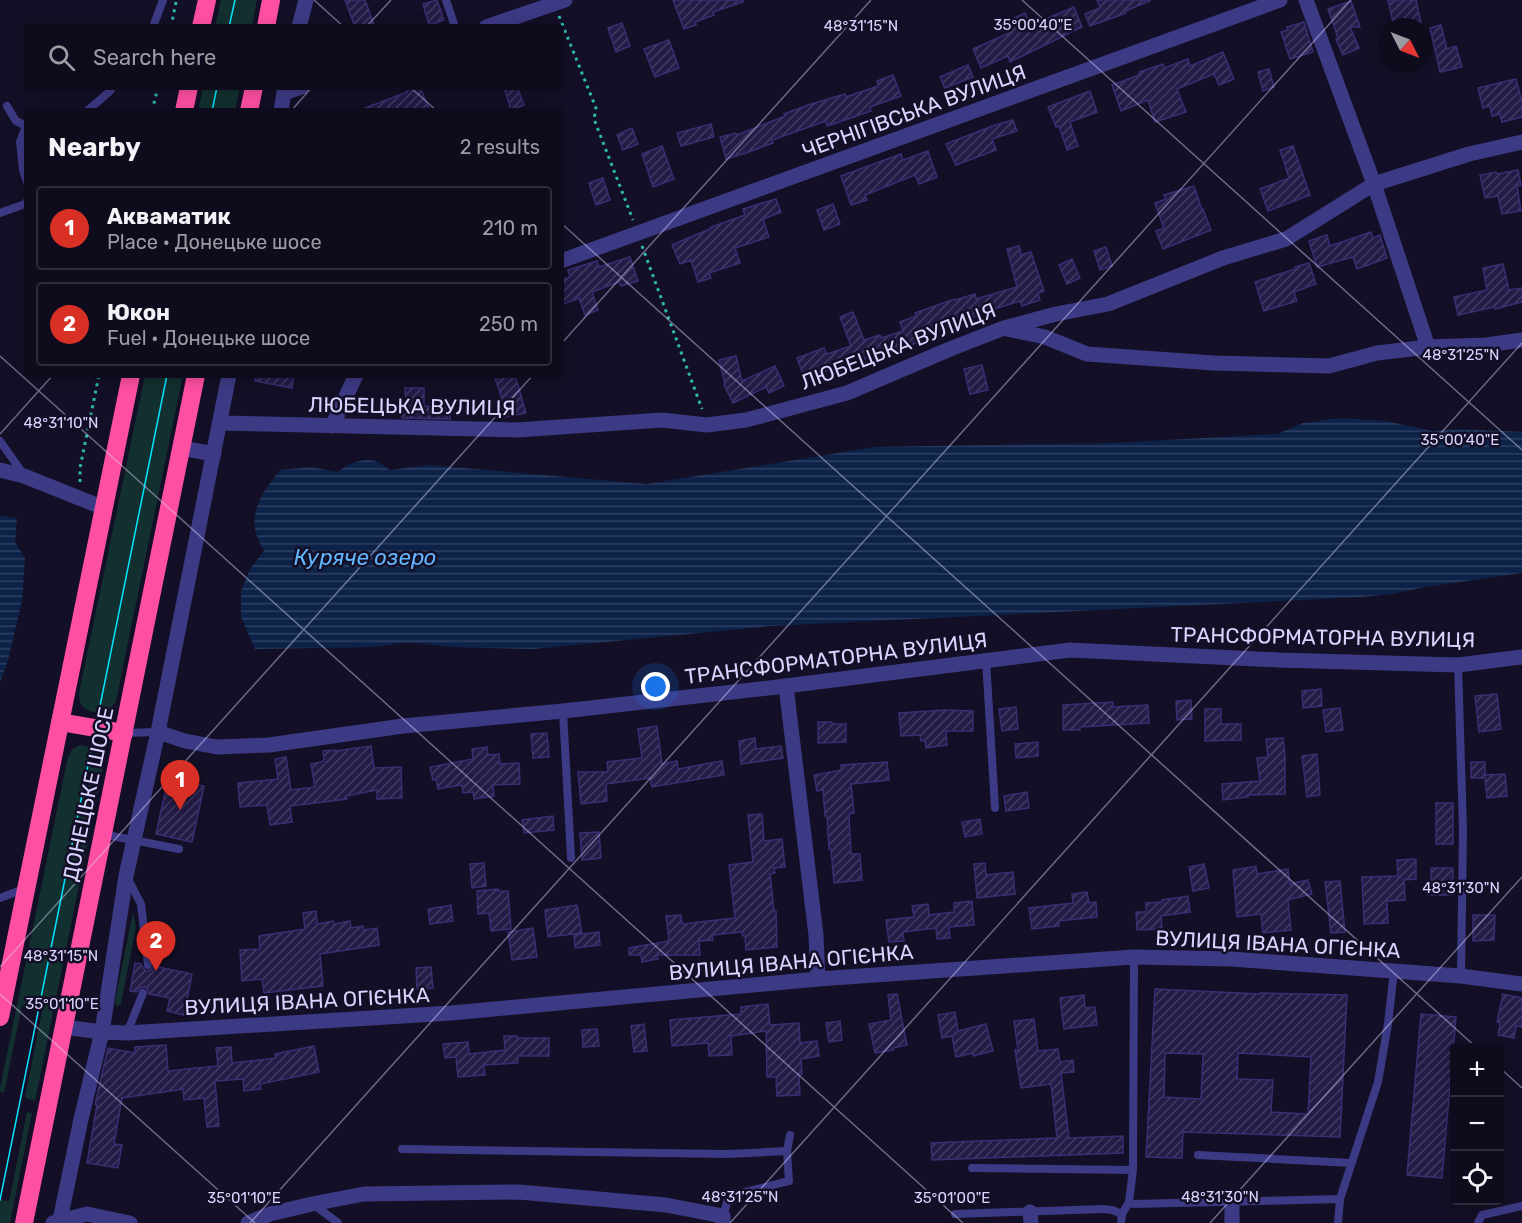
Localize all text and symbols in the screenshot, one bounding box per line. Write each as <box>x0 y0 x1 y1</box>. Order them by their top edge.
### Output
text: 35°00'40"E <box>994 16 1072 34</box>
text: 48°31'15"N <box>824 17 898 35</box>
north arrow <box>1378 18 1432 72</box>
search box <box>24 24 564 90</box>
icon: search <box>45 41 78 74</box>
text: Search here <box>93 44 216 71</box>
street label: ЧЕРНІГІВСЬКА ВУЛИЦЯ <box>799 59 1029 163</box>
text: Nearby <box>48 132 141 163</box>
text: 2 results <box>460 135 540 159</box>
text: Акваматик <box>107 203 231 230</box>
text: 1 <box>65 216 74 240</box>
text: 210 m <box>482 216 538 240</box>
text: Place · Донецьке шосе <box>107 230 322 254</box>
street label: ЛЮБЕЦЬКА ВУЛИЦЯ <box>797 297 999 395</box>
text: Юкон <box>107 299 170 326</box>
text: 2 <box>63 312 76 336</box>
text: 250 m <box>479 312 538 336</box>
text: Fuel · Донецьке шосе <box>107 326 310 350</box>
text: 48°31'25"N <box>1423 346 1499 364</box>
street label: ЛЮБЕЦЬКА ВУЛИЦЯ <box>308 392 516 420</box>
text: 48°31'10"N <box>23 414 99 432</box>
text: 35°00'40"E <box>1421 431 1499 449</box>
water label: Куряче озеро <box>294 544 436 571</box>
street label: ТРАНСФОРМАТОРНА ВУЛИЦЯ <box>1171 622 1475 652</box>
street label: ТРАНСФОРМАТОРНА ВУЛИЦЯ <box>683 627 989 689</box>
your location <box>641 672 670 701</box>
street label: ДОНЕЦЬКЕ ШОСЕ <box>57 705 119 883</box>
pin: 1 <box>160 760 200 810</box>
text: 48°31'30"N <box>1422 879 1500 897</box>
pin: 2 <box>136 922 176 971</box>
street label: ВУЛИЦЯ ІВАНА ОГІЄНКА <box>1155 925 1401 963</box>
street label: ВУЛИЦЯ ІВАНА ОГІЄНКА <box>668 939 914 985</box>
text: 48°31'15"N <box>24 947 98 965</box>
street label: ВУЛИЦЯ ІВАНА ОГІЄНКА <box>184 982 430 1020</box>
text: 35°01'10"E <box>25 995 99 1013</box>
map controls <box>1450 1043 1504 1205</box>
button: + <box>1450 1043 1504 1097</box>
button: − <box>1450 1097 1504 1151</box>
button: locate <box>1450 1151 1504 1205</box>
text: 48°31'25"N <box>702 1188 778 1206</box>
text: 48°31'30"N <box>1181 1188 1259 1206</box>
text: 35°01'10"E <box>207 1189 281 1207</box>
text: 35°01'00"E <box>914 1189 990 1207</box>

